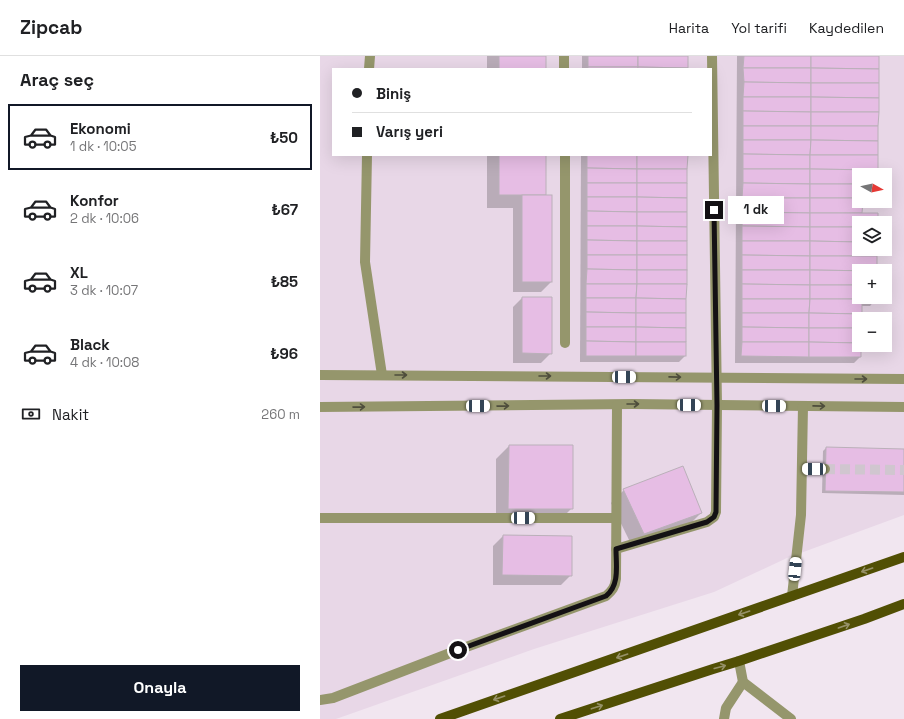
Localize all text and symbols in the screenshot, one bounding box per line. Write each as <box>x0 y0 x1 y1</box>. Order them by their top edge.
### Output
text: Zipcab <box>20 15 82 40</box>
text: Harita <box>669 19 709 37</box>
text: Yol tarifi <box>731 19 787 37</box>
text: Kaydedilen <box>809 19 884 37</box>
text: Araç seç <box>20 68 94 91</box>
text: Biniş <box>376 84 411 103</box>
icon: car <box>22 119 58 155</box>
text: Ekonomi <box>70 119 131 138</box>
text: Varış yeri <box>376 122 443 141</box>
text: ₺50 <box>270 128 298 147</box>
text: 1 dk · 10:05 <box>70 138 136 155</box>
north arrow <box>852 168 892 208</box>
map controls <box>852 168 892 352</box>
icon: car <box>22 191 58 227</box>
text: Konfor <box>70 191 119 210</box>
callout: 1 dk <box>728 196 784 224</box>
text: ₺67 <box>271 200 298 219</box>
route end <box>705 201 723 219</box>
text: 1 dk <box>744 201 768 218</box>
text: 2 dk · 10:06 <box>70 210 139 227</box>
button: layers <box>852 216 892 256</box>
icon: car <box>22 263 58 299</box>
text: XL <box>70 263 88 282</box>
button: + <box>852 264 892 304</box>
text: ₺85 <box>271 272 298 291</box>
text: 3 dk · 10:07 <box>70 282 138 299</box>
button: − <box>852 312 892 352</box>
icon: car <box>22 335 58 371</box>
text: Black <box>70 335 110 354</box>
text: ₺96 <box>270 344 298 363</box>
text: 4 dk · 10:08 <box>70 354 139 371</box>
one-way arrow <box>394 371 407 379</box>
car <box>612 371 636 383</box>
one-way arrow <box>538 372 551 380</box>
one-way arrow <box>668 373 681 381</box>
one-way arrow <box>854 375 867 383</box>
car <box>677 399 701 411</box>
car <box>466 400 490 412</box>
one-way arrow <box>626 400 639 408</box>
car <box>762 400 786 412</box>
one-way arrow <box>496 402 509 410</box>
icon: cash <box>20 403 42 425</box>
one-way arrow <box>352 403 365 411</box>
one-way arrow <box>812 403 825 410</box>
text: Nakit <box>52 405 89 424</box>
text: 260 m <box>261 406 300 423</box>
car <box>802 463 826 475</box>
car <box>511 512 535 524</box>
car <box>788 556 802 582</box>
one-way arrow <box>861 567 874 574</box>
one-way arrow <box>738 610 751 617</box>
one-way arrow <box>837 622 850 629</box>
route start <box>449 641 467 659</box>
one-way arrow <box>616 652 628 660</box>
one-way arrow <box>714 662 727 670</box>
button: Onayla <box>20 665 300 711</box>
one-way arrow <box>493 695 505 703</box>
one-way arrow <box>590 703 603 710</box>

